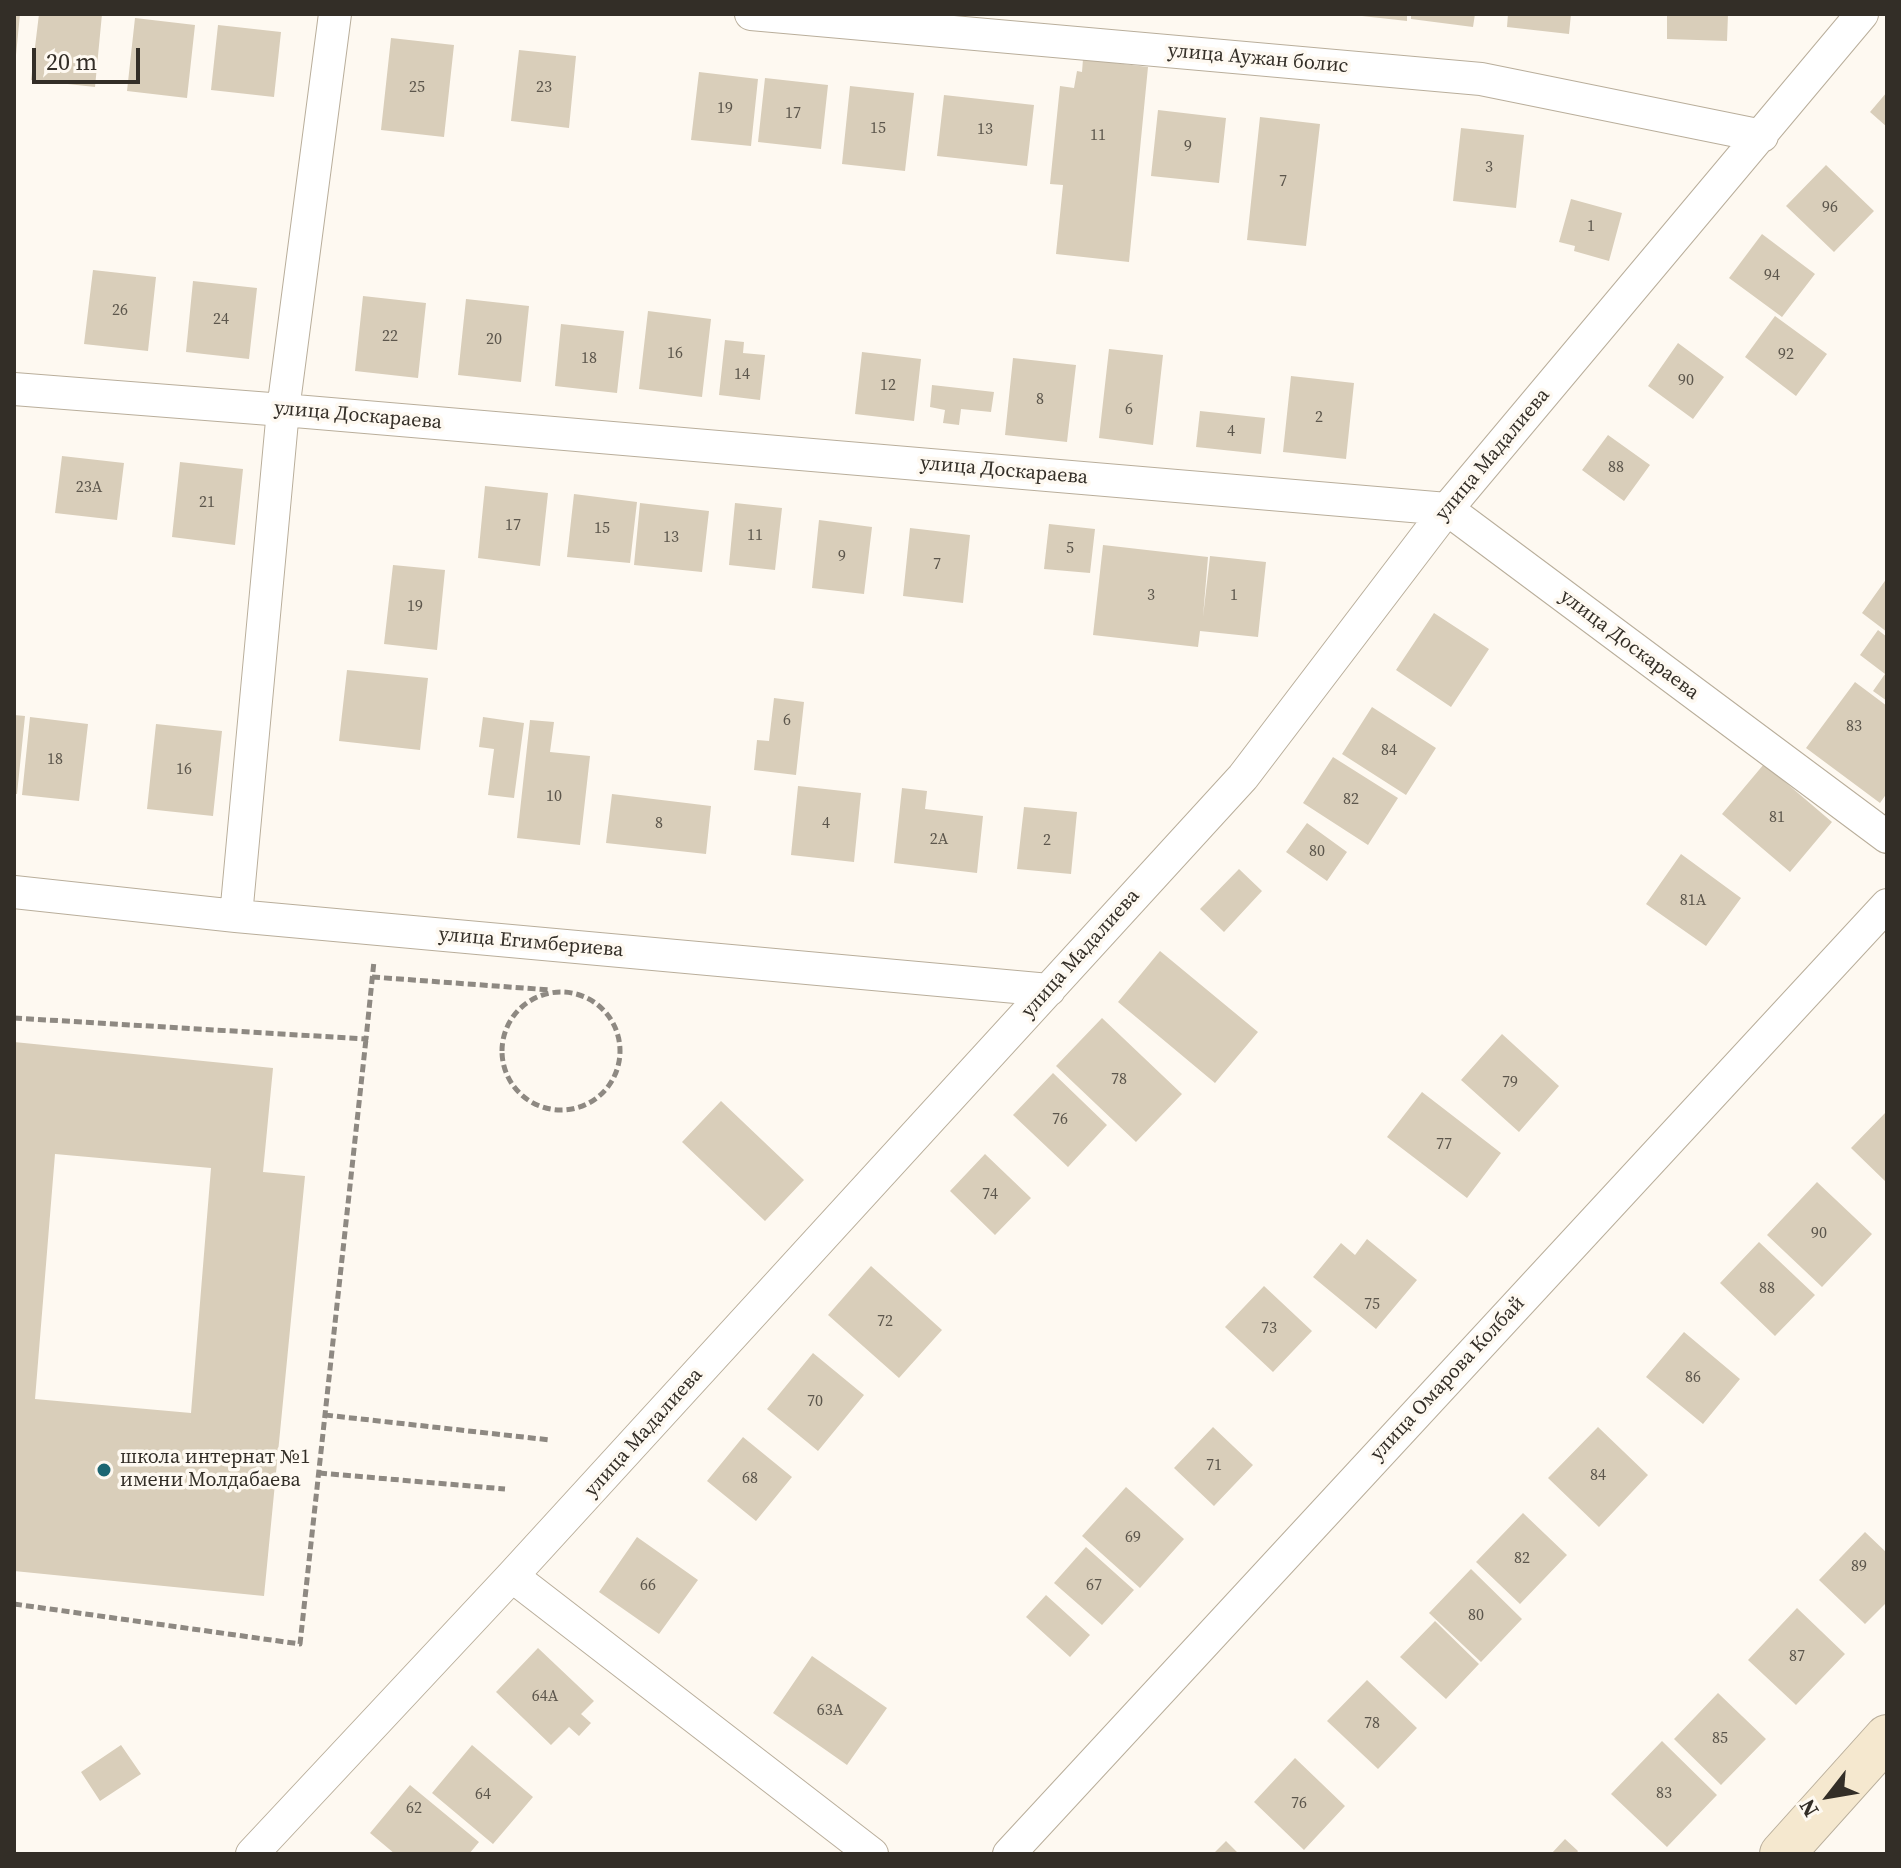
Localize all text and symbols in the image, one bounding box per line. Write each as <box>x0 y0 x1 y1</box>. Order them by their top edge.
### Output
scale bar <box>36 32 144 82</box>
street label: улица Аужан болис <box>1167 39 1349 79</box>
text: 20 m <box>46 45 97 78</box>
house number: 25 <box>409 78 425 98</box>
house number: 23 <box>536 78 552 98</box>
house number: 19 <box>717 99 733 119</box>
house number: 17 <box>785 104 801 124</box>
house number: 15 <box>870 119 886 139</box>
house number: 13 <box>977 120 993 140</box>
house number: 11 <box>1090 126 1106 146</box>
house number: 9 <box>1184 137 1192 157</box>
house number: 3 <box>1485 158 1493 178</box>
house number: 7 <box>1279 172 1287 192</box>
house number: 96 <box>1822 198 1838 218</box>
house number: 1 <box>1587 217 1595 237</box>
house number: 94 <box>1764 266 1780 286</box>
house number: 26 <box>112 301 128 321</box>
house number: 24 <box>213 310 229 330</box>
house number: 22 <box>382 327 398 347</box>
house number: 20 <box>486 330 502 350</box>
house number: 16 <box>667 344 683 364</box>
house number: 92 <box>1778 345 1794 365</box>
house number: 18 <box>581 349 597 369</box>
house number: 14 <box>734 365 750 385</box>
house number: 90 <box>1678 371 1694 391</box>
house number: 12 <box>880 376 896 396</box>
street label: улица Мадалиева <box>1431 384 1555 526</box>
house number: 8 <box>1036 390 1044 410</box>
street label: улица Доскараева <box>273 397 443 435</box>
house number: 6 <box>1125 400 1133 420</box>
house number: 2 <box>1315 408 1323 428</box>
house number: 4 <box>1227 422 1235 442</box>
street label: улица Доскараева <box>919 452 1089 490</box>
house number: 88 <box>1608 458 1624 478</box>
house number: 23А <box>76 478 102 498</box>
house number: 21 <box>199 493 215 513</box>
house number: 17 <box>505 516 521 536</box>
house number: 15 <box>594 519 610 539</box>
house number: 11 <box>747 526 763 546</box>
house number: 13 <box>663 528 679 548</box>
house number: 5 <box>1066 539 1074 559</box>
house number: 9 <box>838 547 846 567</box>
house number: 7 <box>933 555 941 575</box>
street label: улица Доскараева <box>1555 585 1703 705</box>
house number: 3 <box>1147 586 1155 606</box>
house number: 1 <box>1230 586 1238 606</box>
house number: 19 <box>407 597 423 617</box>
house number: 6 <box>783 711 791 731</box>
house number: 83 <box>1846 717 1862 737</box>
house number: 84 <box>1381 741 1397 761</box>
house number: 18 <box>47 750 63 770</box>
house number: 16 <box>176 760 192 780</box>
house number: 10 <box>546 787 562 807</box>
house number: 82 <box>1343 790 1359 810</box>
house number: 81 <box>1769 808 1785 828</box>
house number: 8 <box>655 814 663 834</box>
house number: 4 <box>822 814 830 834</box>
house number: 2А <box>930 830 948 850</box>
house number: 2 <box>1043 831 1051 851</box>
house number: 80 <box>1309 842 1325 862</box>
street label: улица Мадалиева <box>1017 885 1145 1023</box>
house number: 81А <box>1680 891 1706 911</box>
street label: улица Егимбериева <box>438 923 624 963</box>
house number: 78 <box>1111 1070 1127 1090</box>
house number: 79 <box>1502 1073 1518 1093</box>
house number: 76 <box>1052 1110 1068 1130</box>
house number: 77 <box>1436 1135 1452 1155</box>
house number: 74 <box>982 1185 998 1205</box>
house number: 90 <box>1811 1224 1827 1244</box>
house number: 88 <box>1759 1279 1775 1299</box>
street label: улица Омарова Колбай <box>1366 1292 1530 1466</box>
house number: 75 <box>1364 1295 1380 1315</box>
house number: 72 <box>877 1312 893 1332</box>
house number: 73 <box>1261 1319 1277 1339</box>
street label: улица Мадалиева <box>580 1364 708 1502</box>
house number: 86 <box>1685 1368 1701 1388</box>
house number: 70 <box>807 1392 823 1412</box>
place label: школа интернат №1 имени Молдабаева <box>120 1446 310 1493</box>
house number: 71 <box>1206 1456 1222 1476</box>
marker: школа интернат №1 имени Молдабаева <box>95 1461 113 1479</box>
house number: 84 <box>1590 1466 1606 1486</box>
house number: 68 <box>742 1469 758 1489</box>
house number: 69 <box>1125 1528 1141 1548</box>
house number: 82 <box>1514 1549 1530 1569</box>
house number: 89 <box>1851 1557 1867 1577</box>
house number: 66 <box>640 1576 656 1596</box>
house number: 67 <box>1086 1576 1102 1596</box>
house number: 80 <box>1468 1606 1484 1626</box>
house number: 87 <box>1789 1647 1805 1667</box>
house number: 64А <box>532 1687 558 1707</box>
house number: 63А <box>817 1701 843 1721</box>
house number: 78 <box>1364 1714 1380 1734</box>
house number: 85 <box>1712 1729 1728 1749</box>
north arrow <box>1789 1756 1869 1836</box>
house number: 83 <box>1656 1784 1672 1804</box>
house number: 64 <box>475 1785 491 1805</box>
house number: 76 <box>1291 1794 1307 1814</box>
text: N <box>1791 1794 1825 1823</box>
house number: 62 <box>406 1799 422 1819</box>

